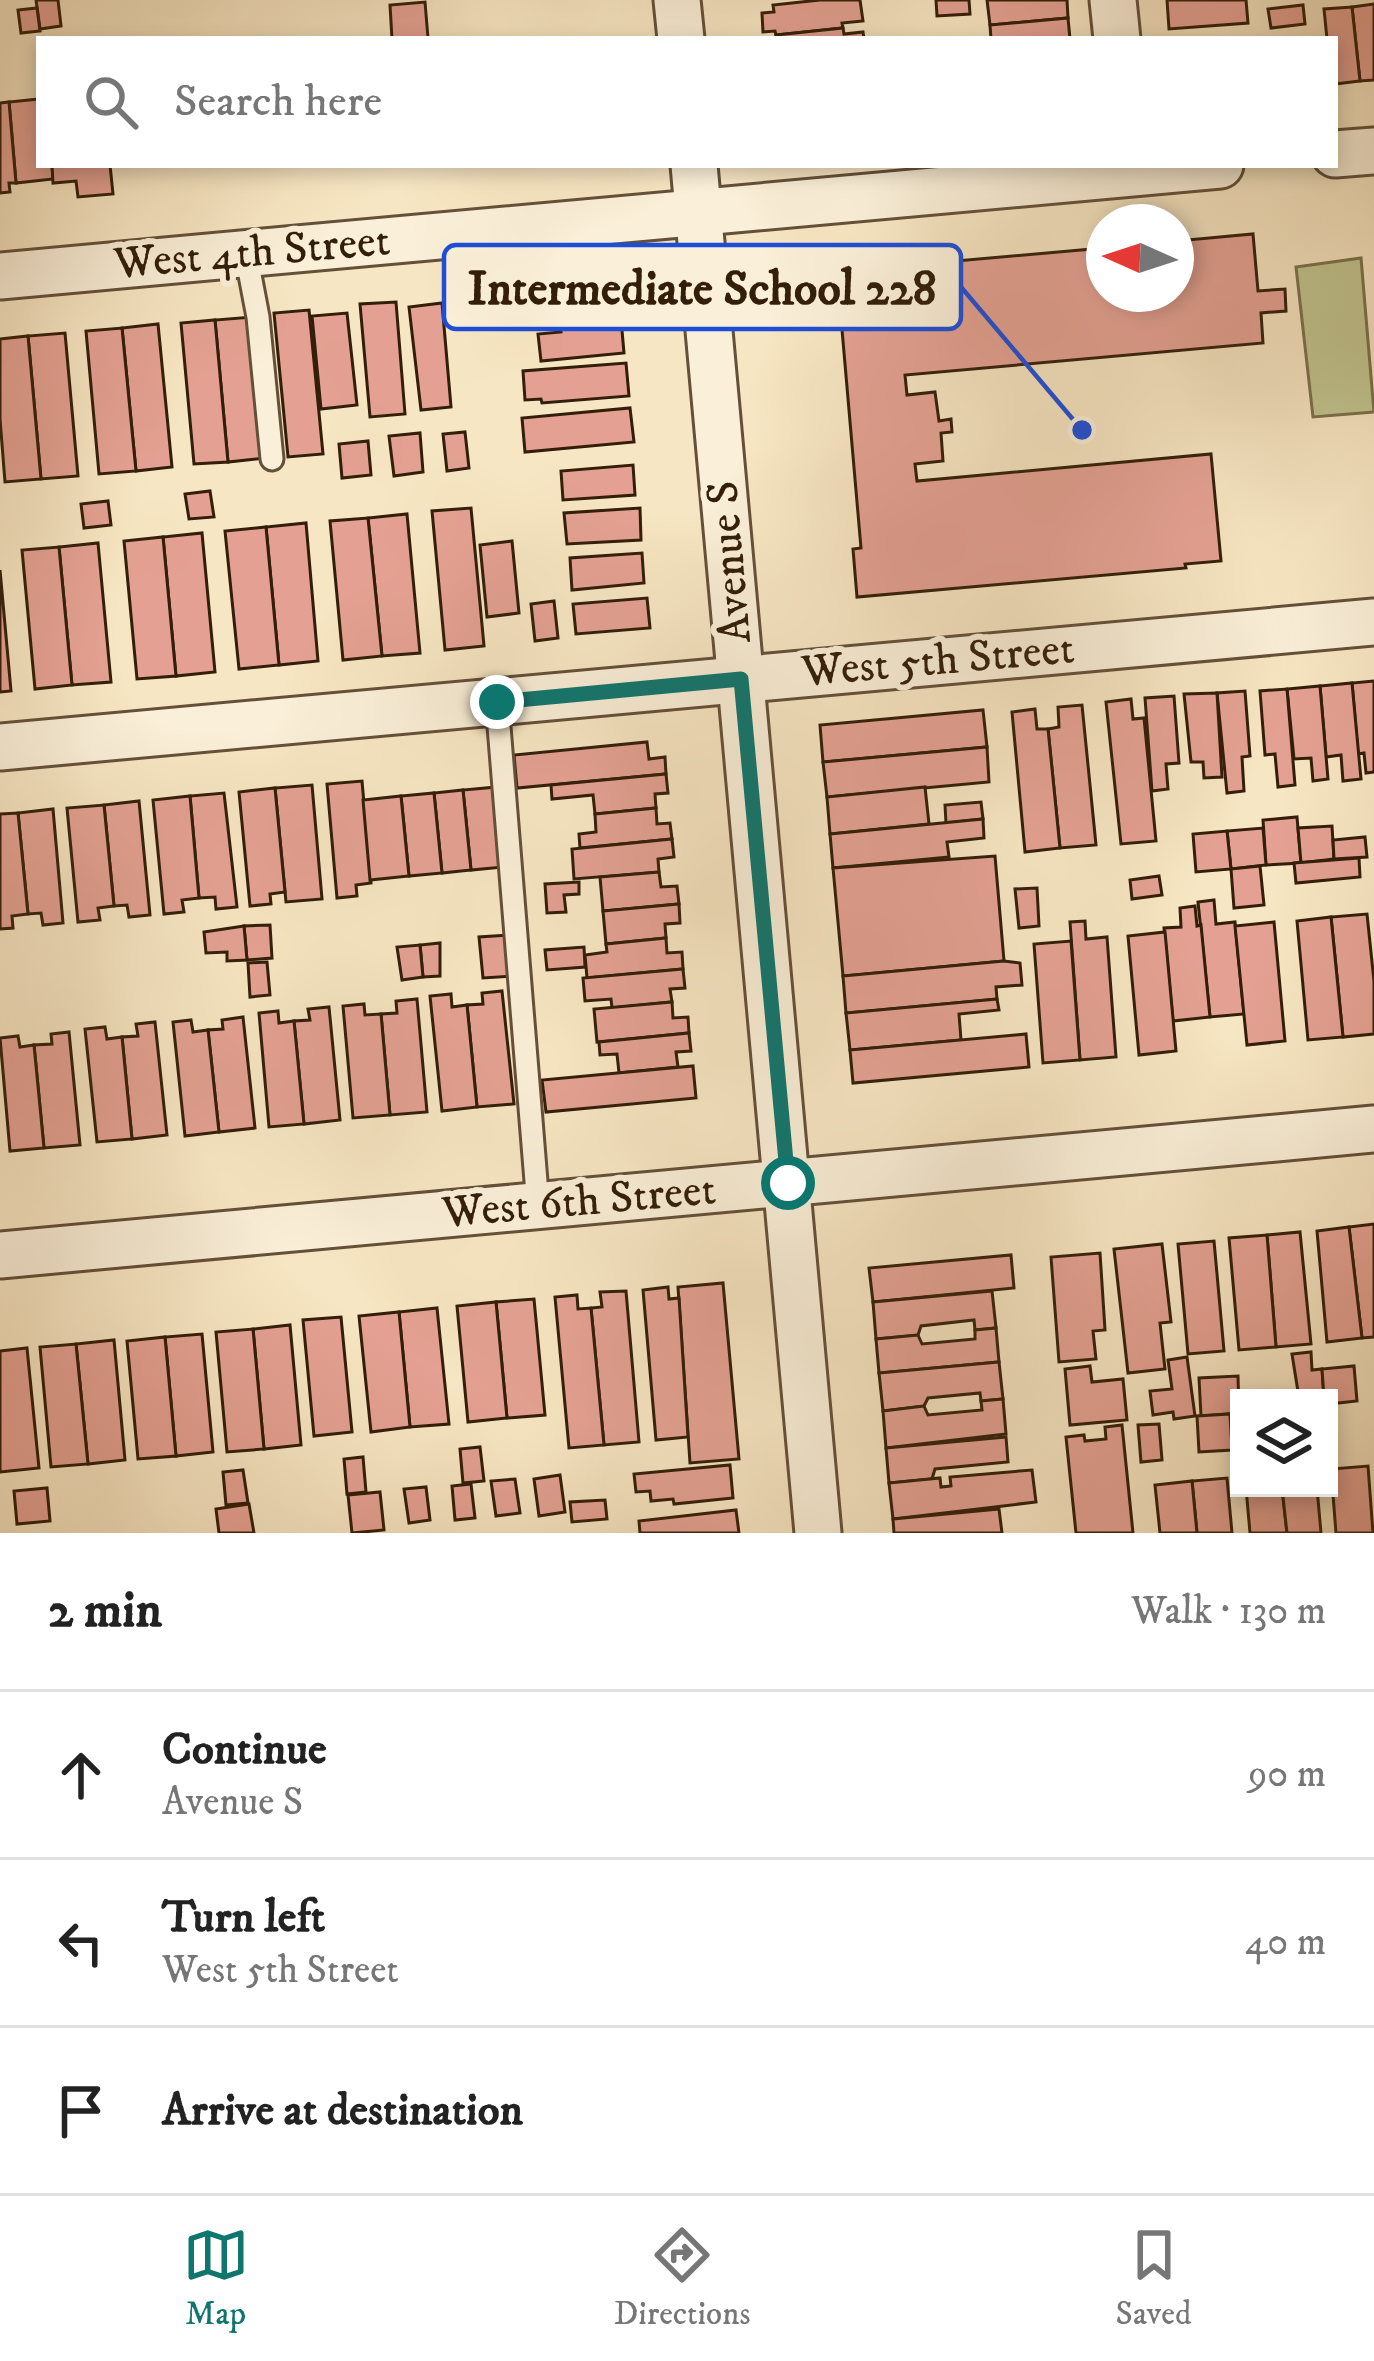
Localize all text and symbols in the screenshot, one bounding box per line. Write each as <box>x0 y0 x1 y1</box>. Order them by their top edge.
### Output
search box <box>36 36 1338 168</box>
icon: search <box>78 69 144 135</box>
text: Search here <box>174 74 382 130</box>
north arrow <box>1086 204 1194 312</box>
street label: West 4th Street <box>111 213 392 293</box>
callout: Intermediate School 228 <box>444 245 961 329</box>
text: Intermediate School 228 <box>468 260 936 320</box>
street label: Avenue S <box>695 478 765 646</box>
street label: West 5th Street <box>798 621 1077 701</box>
route end <box>470 675 524 729</box>
route start <box>761 1156 815 1210</box>
street label: West 6th Street <box>439 1162 718 1242</box>
map controls <box>1230 1389 1338 1497</box>
button: layers <box>1230 1389 1338 1497</box>
text: 2 min <box>48 1579 162 1643</box>
text: Walk · 130 m <box>1131 1587 1326 1636</box>
text: Continue <box>162 1722 327 1778</box>
icon: ahead <box>48 1742 114 1808</box>
text: 90 m <box>1248 1750 1326 1799</box>
text: Avenue S <box>162 1778 303 1827</box>
text: Turn left <box>162 1890 325 1946</box>
icon: left <box>48 1910 114 1976</box>
text: 40 m <box>1245 1918 1326 1967</box>
text: West 5th Street <box>162 1946 399 1995</box>
icon: arrive <box>48 2078 114 2144</box>
text: Arrive at destination <box>162 2083 523 2139</box>
tab: Map <box>183 2222 249 2335</box>
tab: Directions <box>614 2222 750 2335</box>
tab: Saved <box>1116 2222 1191 2335</box>

